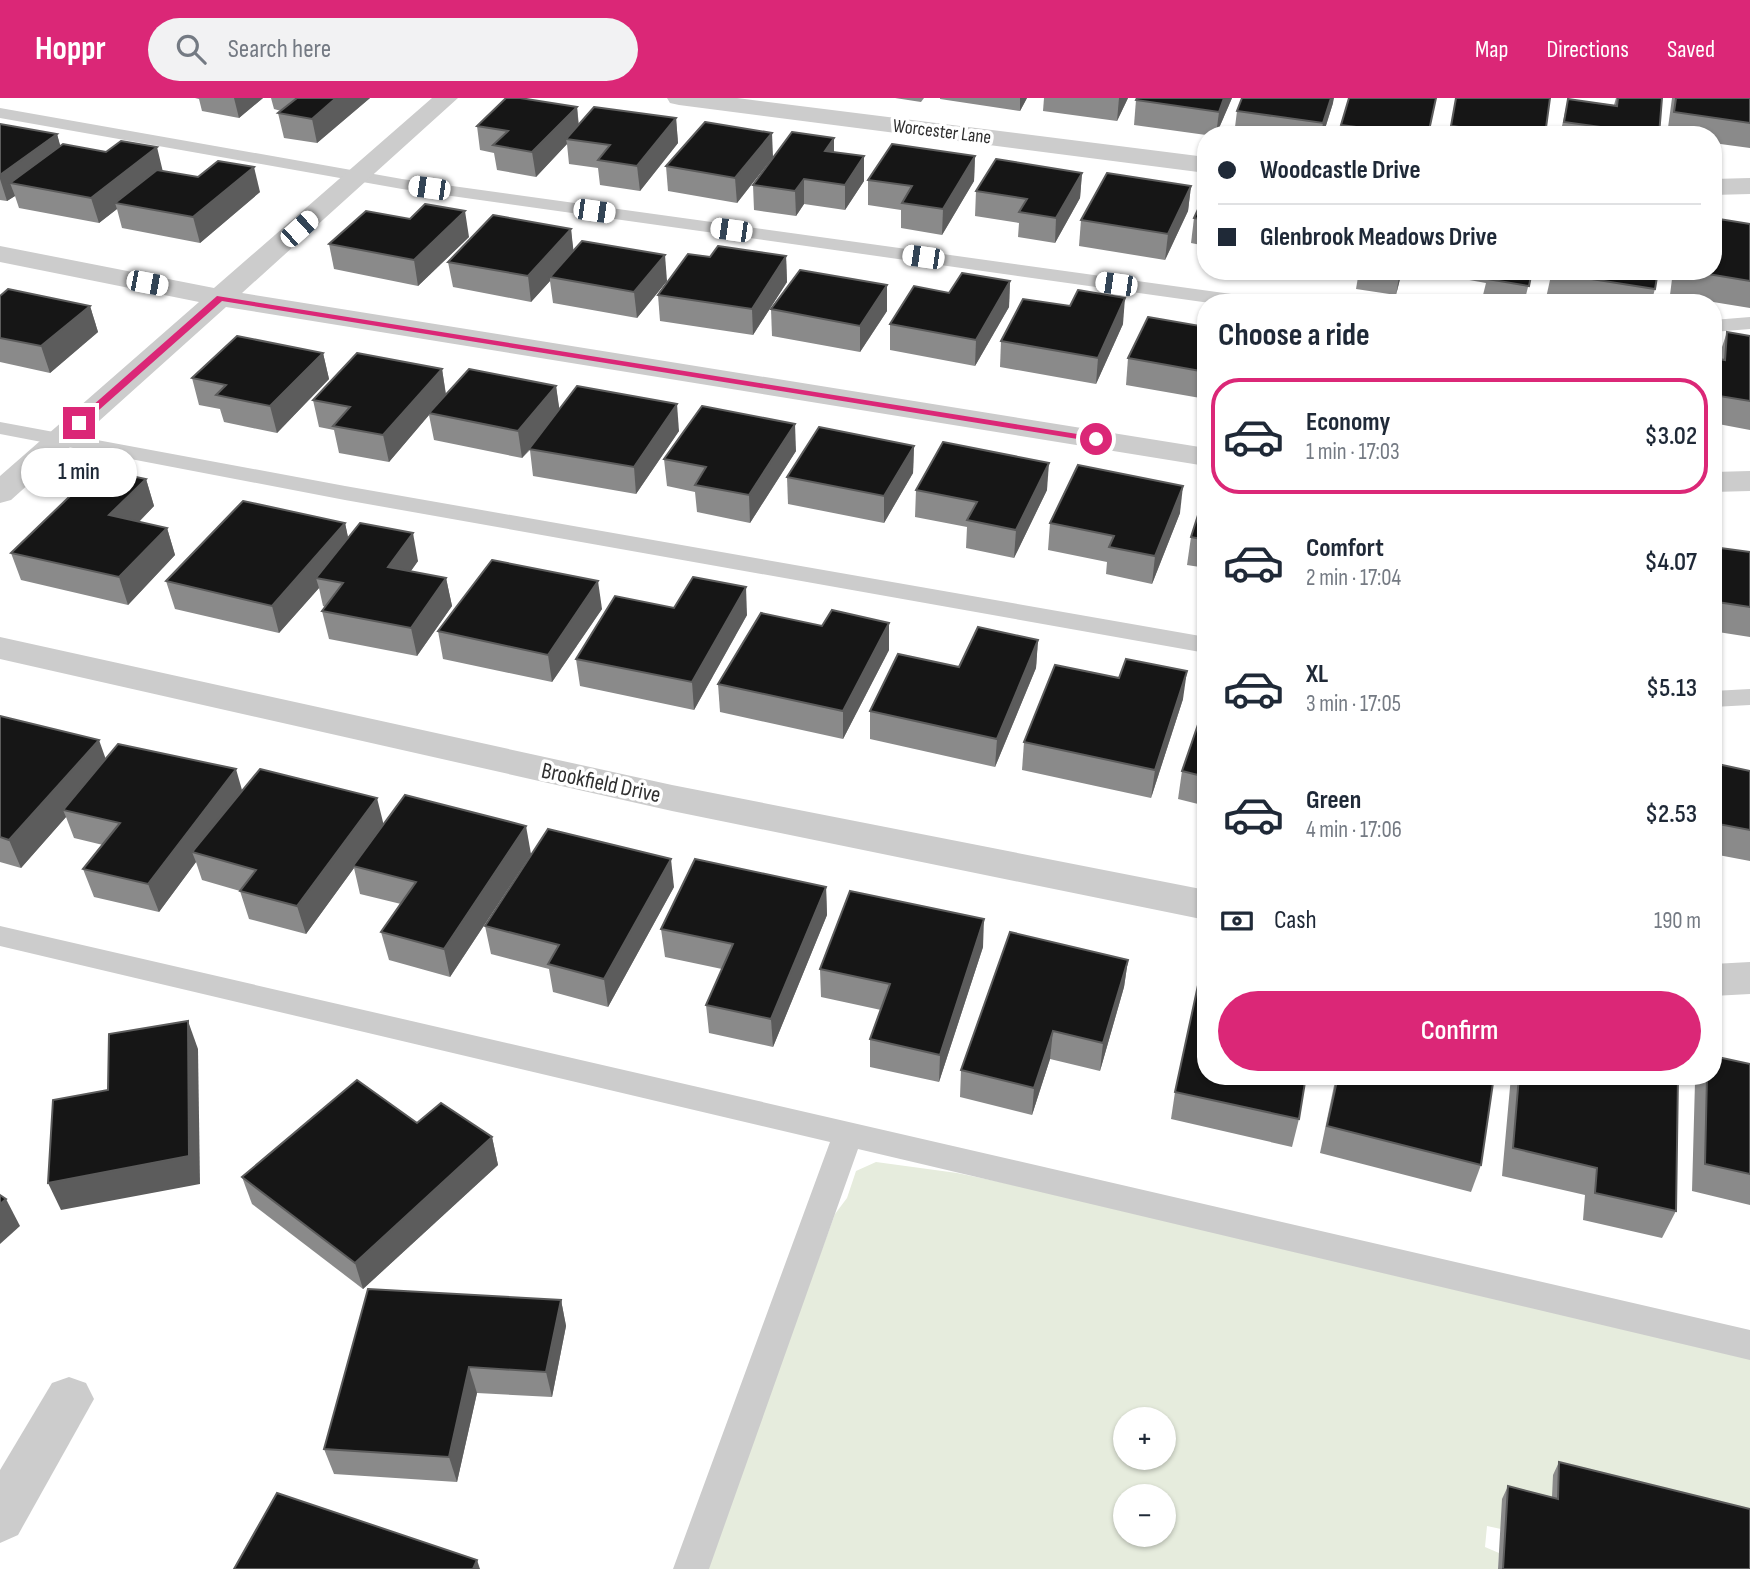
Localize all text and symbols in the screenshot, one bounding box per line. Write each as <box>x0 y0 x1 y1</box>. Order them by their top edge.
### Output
search box <box>148 18 638 81</box>
text: Hoppr <box>35 29 106 69</box>
icon: search <box>172 30 210 68</box>
text: Search here <box>228 34 331 65</box>
text: Map <box>1475 35 1508 64</box>
text: Directions <box>1546 35 1629 64</box>
text: Saved <box>1667 35 1715 64</box>
street label: Worcester Lane <box>891 115 993 149</box>
text: Woodcastle Drive <box>1260 155 1420 186</box>
car <box>407 175 452 201</box>
car <box>572 198 617 224</box>
car <box>277 207 322 251</box>
car <box>709 217 754 243</box>
text: Glenbrook Meadows Drive <box>1260 222 1497 253</box>
car <box>901 244 946 270</box>
car <box>125 269 170 297</box>
car <box>1094 271 1139 297</box>
text: Choose a ride <box>1218 316 1370 355</box>
icon: car <box>1222 405 1285 468</box>
route end <box>63 407 95 439</box>
text: Economy <box>1306 407 1390 438</box>
text: $3.02 <box>1645 421 1697 452</box>
route start <box>1080 423 1112 455</box>
text: 1 min · 17:03 <box>1306 438 1400 466</box>
callout: 1 min <box>21 448 137 496</box>
text: 1 min <box>58 458 100 486</box>
icon: car <box>1222 531 1285 594</box>
text: Comfort <box>1306 533 1384 564</box>
text: $4.07 <box>1644 547 1697 578</box>
text: 2 min · 17:04 <box>1306 564 1401 592</box>
icon: car <box>1222 657 1285 720</box>
text: XL <box>1306 659 1328 690</box>
text: $5.13 <box>1646 673 1697 704</box>
text: 3 min · 17:05 <box>1306 690 1401 718</box>
street label: Brookfield Drive <box>539 757 663 809</box>
icon: car <box>1222 783 1285 846</box>
text: Green <box>1306 785 1361 816</box>
text: $2.53 <box>1645 799 1697 830</box>
text: 4 min · 17:06 <box>1306 816 1402 844</box>
icon: cash <box>1218 902 1256 940</box>
text: Cash <box>1274 905 1317 936</box>
text: 190 m <box>1654 907 1701 935</box>
button: Confirm <box>1218 991 1701 1071</box>
map controls <box>1113 1407 1176 1547</box>
button: + <box>1113 1407 1176 1470</box>
button: − <box>1113 1484 1176 1547</box>

